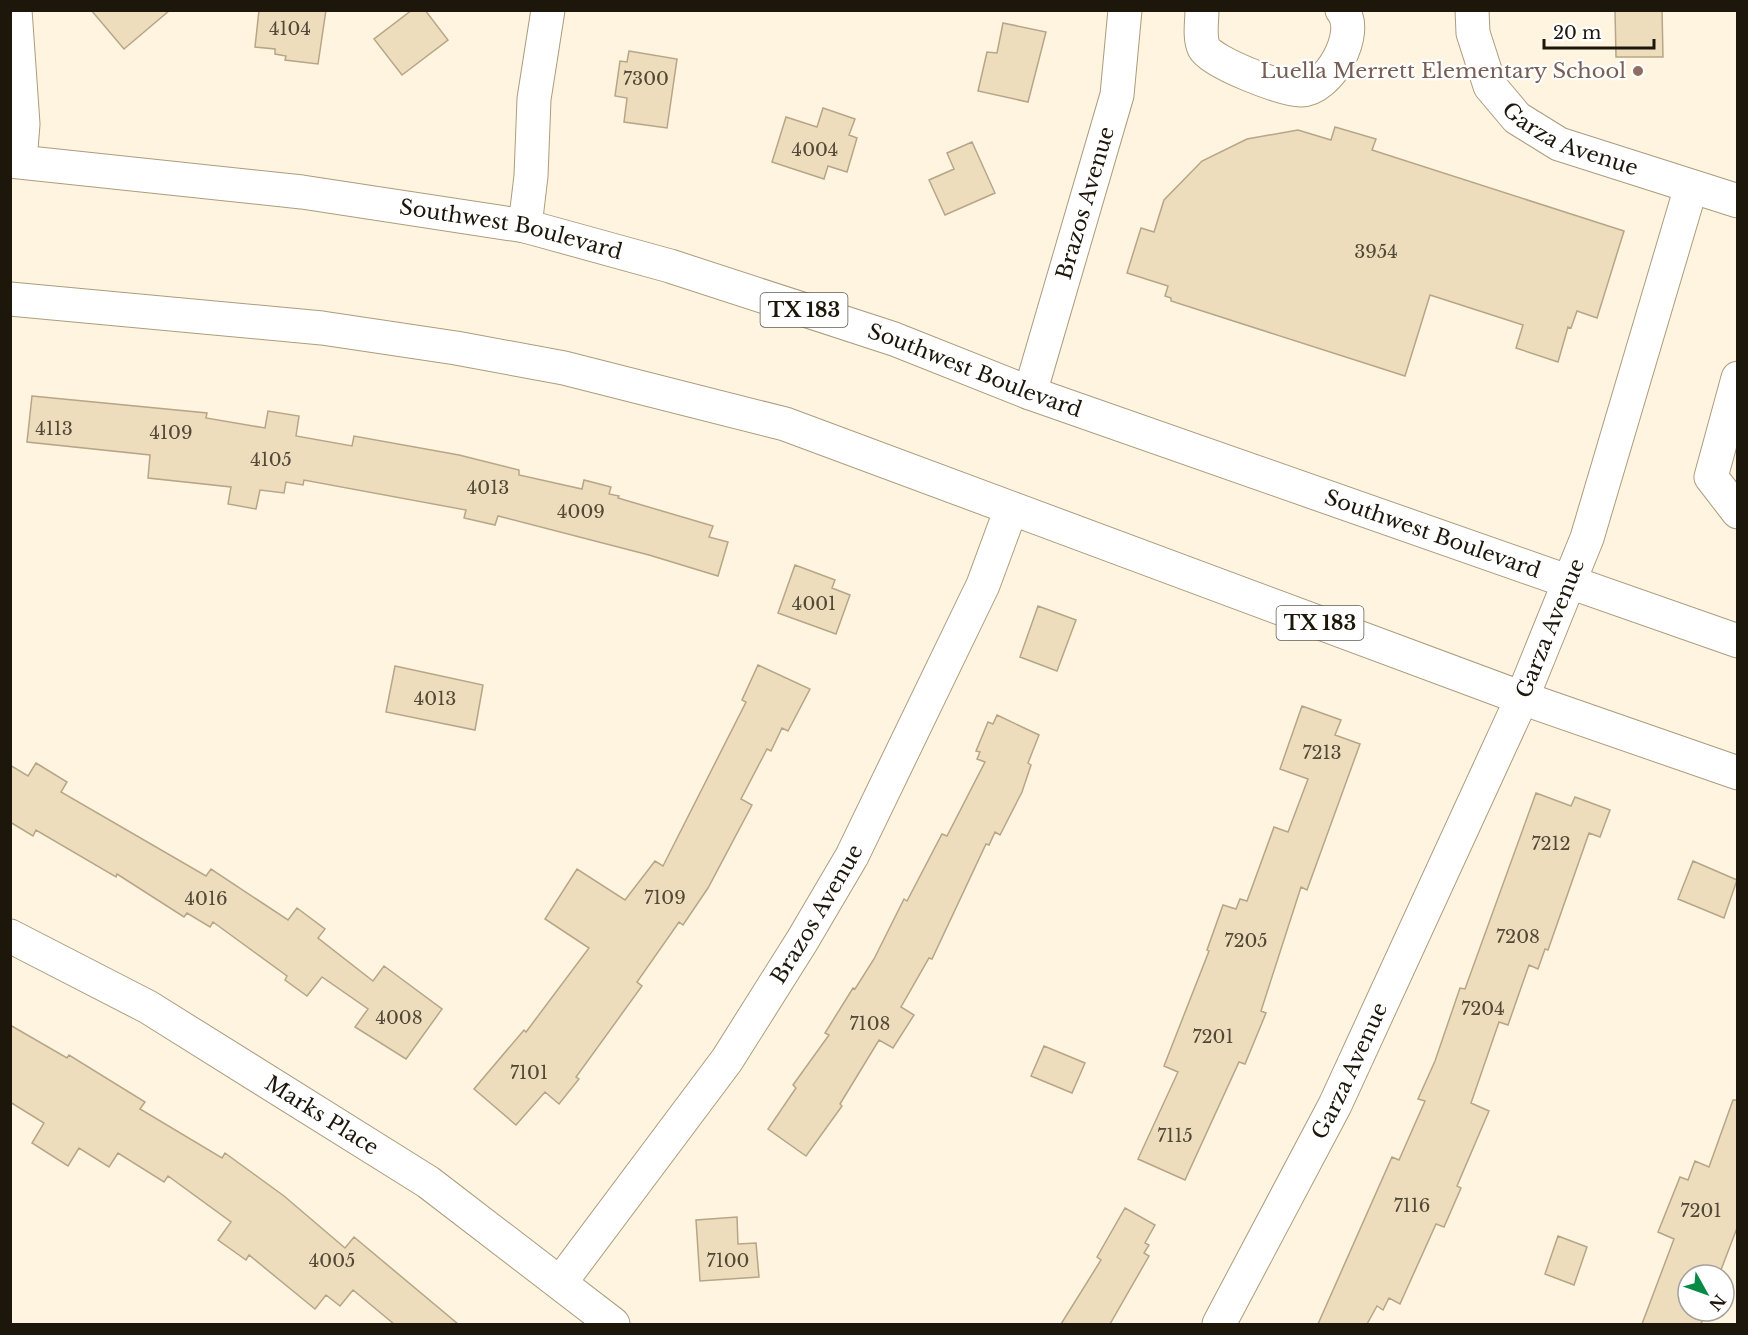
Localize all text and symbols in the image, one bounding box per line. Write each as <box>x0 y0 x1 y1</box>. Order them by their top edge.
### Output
scale bar <box>1544 12 1654 50</box>
house number: 4104 <box>269 18 311 40</box>
text: 20 m <box>1553 22 1601 44</box>
place label: Luella Merrett Elementary School <box>1260 58 1626 84</box>
marker: Luella Merrett Elementary School <box>1631 64 1645 78</box>
house number: 7300 <box>623 68 669 90</box>
street label: Garza Avenue <box>1496 97 1641 181</box>
street label: Brazos Avenue <box>1051 123 1120 282</box>
house number: 4004 <box>792 139 838 161</box>
street label: Southwest Boulevard <box>398 194 625 265</box>
house number: 3954 <box>1354 241 1398 263</box>
road number: TX 183 <box>760 293 848 327</box>
street label: Southwest Boulevard <box>864 318 1085 423</box>
house number: 4113 <box>35 418 73 440</box>
house number: 4109 <box>150 422 192 444</box>
house number: 4105 <box>250 449 292 471</box>
house number: 4013 <box>467 477 509 499</box>
street label: Southwest Boulevard <box>1321 484 1544 584</box>
house number: 4009 <box>557 501 605 523</box>
street label: Garza Avenue <box>1510 555 1590 702</box>
house number: 4001 <box>792 593 836 615</box>
road number: TX 183 <box>1276 606 1364 640</box>
house number: 4013 <box>414 688 456 710</box>
house number: 7213 <box>1302 742 1342 764</box>
house number: 7212 <box>1531 833 1571 855</box>
street label: Brazos Avenue <box>765 840 869 989</box>
house number: 7109 <box>644 887 686 909</box>
house number: 4016 <box>185 888 227 910</box>
house number: 7208 <box>1496 926 1540 948</box>
house number: 7205 <box>1224 930 1268 952</box>
street label: Garza Avenue <box>1306 998 1393 1144</box>
house number: 7204 <box>1461 998 1505 1020</box>
house number: 4008 <box>375 1007 423 1029</box>
house number: 7108 <box>850 1013 890 1035</box>
house number: 7201 <box>1192 1026 1234 1048</box>
house number: 7101 <box>510 1062 548 1084</box>
street label: Marks Place <box>260 1070 383 1161</box>
house number: 7115 <box>1157 1125 1193 1147</box>
house number: 7116 <box>1394 1195 1430 1217</box>
house number: 7201 <box>1680 1200 1722 1222</box>
house number: 4005 <box>309 1250 355 1272</box>
house number: 7100 <box>707 1250 749 1272</box>
north arrow <box>1676 1263 1736 1323</box>
text: N <box>1705 1290 1730 1315</box>

